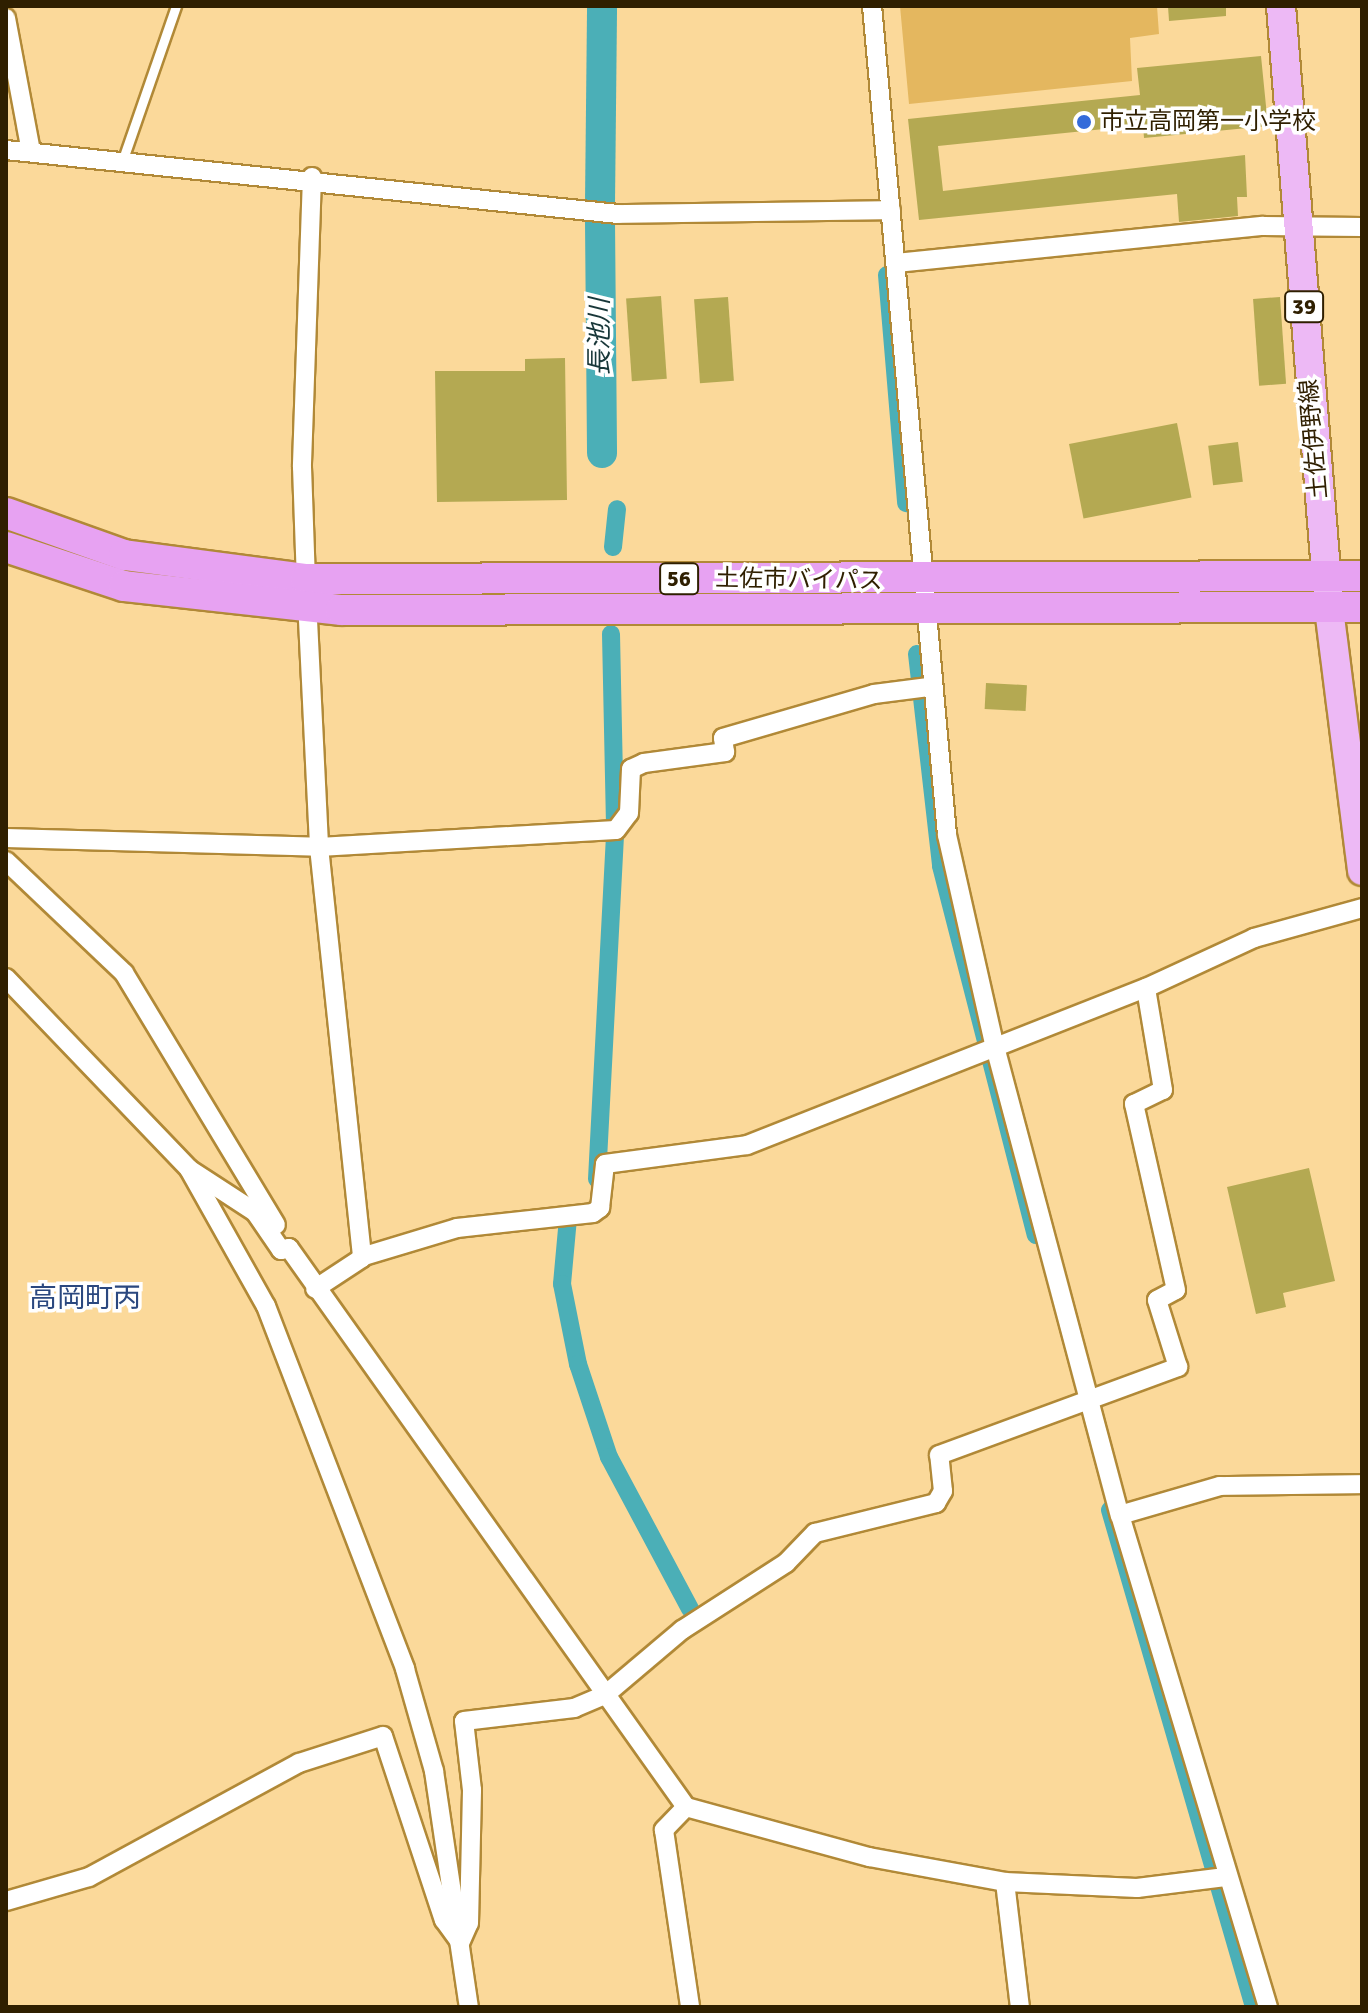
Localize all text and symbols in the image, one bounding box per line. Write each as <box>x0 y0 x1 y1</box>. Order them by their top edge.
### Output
place label: 市立高岡第一小学校 <box>1100 108 1316 136</box>
marker: 市立高岡第一小学校 <box>1075 113 1093 131</box>
road number: 39 <box>1284 289 1324 325</box>
water label: 長池川 <box>585 298 617 376</box>
street label: 土佐伊野線 <box>1294 378 1334 500</box>
road number: 56 <box>659 561 699 597</box>
street label: 土佐市バイパス <box>715 564 883 596</box>
district label: 高岡町丙 <box>29 1281 141 1315</box>

